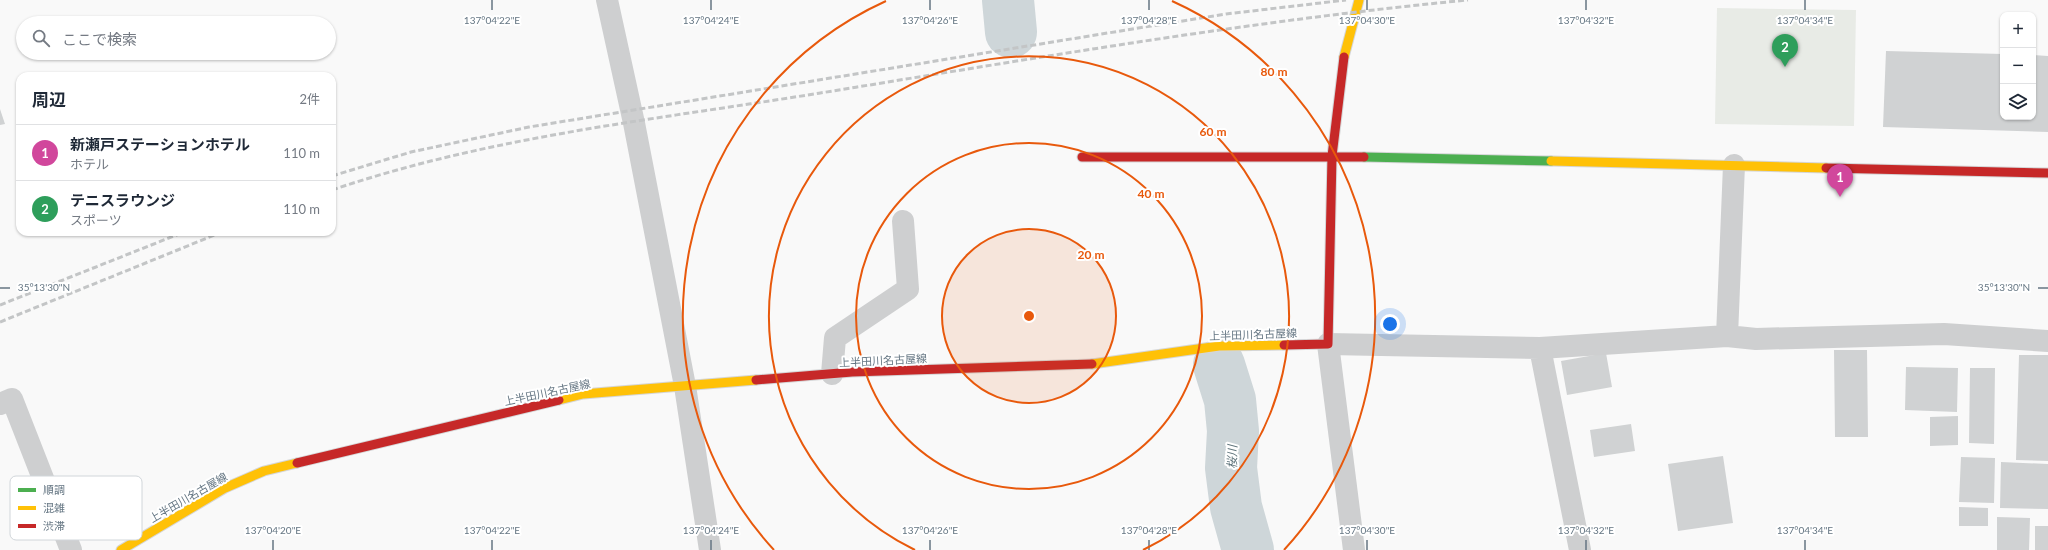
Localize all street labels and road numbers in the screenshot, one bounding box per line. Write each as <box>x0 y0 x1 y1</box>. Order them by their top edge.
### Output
street label: 上半田川名古屋線 <box>1209 326 1297 342</box>
street label: 上半田川名古屋線 <box>839 351 927 369</box>
street label: 上半田川名古屋線 <box>503 376 591 408</box>
street label: 上半田川名古屋線 <box>147 469 229 525</box>

